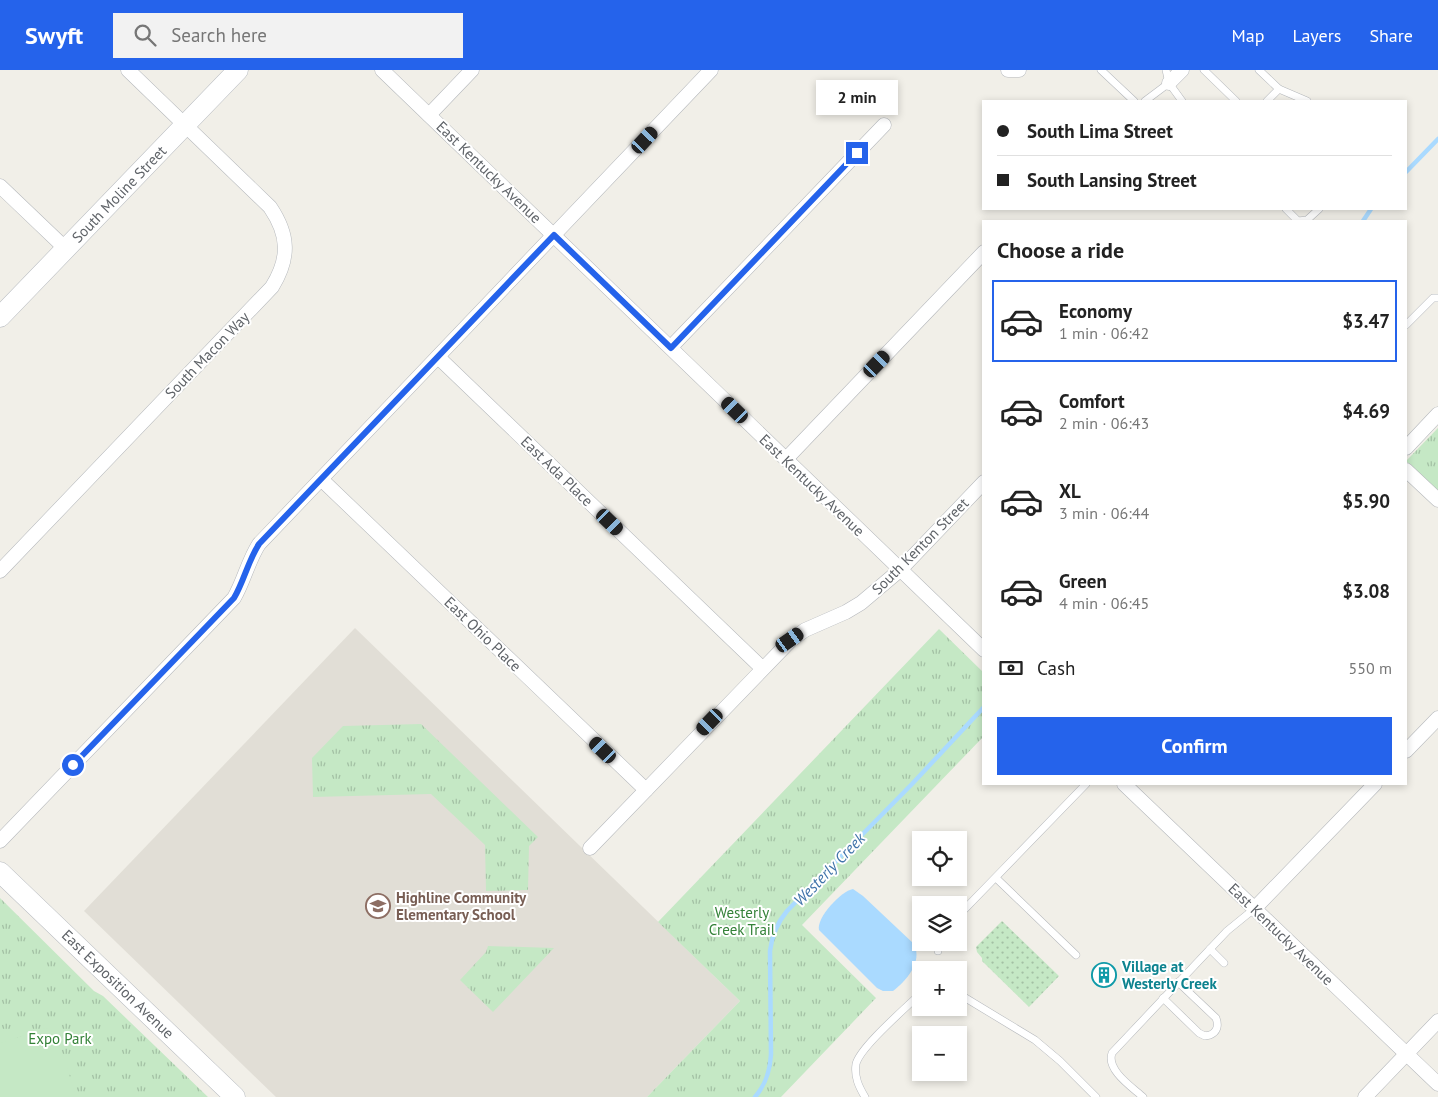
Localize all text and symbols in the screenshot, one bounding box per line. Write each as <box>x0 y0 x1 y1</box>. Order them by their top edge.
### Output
search box <box>113 13 463 58</box>
text: Swyft <box>25 20 83 51</box>
icon: search <box>131 21 159 49</box>
text: Search here <box>171 23 267 47</box>
text: Map <box>1232 24 1264 47</box>
text: Layers <box>1292 24 1341 47</box>
text: Share <box>1369 24 1413 47</box>
callout: 2 min <box>816 81 898 116</box>
text: 2 min <box>837 87 877 107</box>
street label: East Kentucky Avenue <box>432 117 546 227</box>
text: South Lima Street <box>1027 119 1173 143</box>
car <box>629 124 660 156</box>
street label: South Moline Street <box>68 141 170 247</box>
route end <box>846 142 868 164</box>
text: South Lansing Street <box>1027 168 1197 192</box>
text: Choose a ride <box>997 236 1124 264</box>
icon: car <box>999 299 1044 344</box>
text: Economy <box>1059 299 1132 323</box>
street label: South Macon Way <box>161 308 253 402</box>
text: $3.47 <box>1342 309 1390 333</box>
text: 1 min · 06:42 <box>1059 323 1149 343</box>
car <box>861 348 892 380</box>
icon: car <box>999 389 1044 434</box>
text: Comfort <box>1059 389 1125 413</box>
car <box>718 394 751 426</box>
text: $4.69 <box>1342 399 1390 423</box>
text: 2 min · 06:43 <box>1059 413 1149 433</box>
street label: East Kentucky Avenue <box>755 430 869 540</box>
street label: East Ada Place <box>517 432 597 510</box>
icon: car <box>999 479 1044 524</box>
text: XL <box>1059 479 1081 503</box>
text: $5.90 <box>1342 489 1390 513</box>
street label: South Kenton Street <box>868 494 972 598</box>
text: 3 min · 06:44 <box>1059 503 1149 523</box>
car <box>593 506 626 538</box>
icon: car <box>999 569 1044 614</box>
text: Green <box>1059 569 1107 593</box>
text: $3.08 <box>1342 579 1390 603</box>
street label: East Ohio Place <box>441 593 525 675</box>
text: 4 min · 06:45 <box>1059 593 1149 613</box>
car <box>773 625 806 655</box>
icon: cash <box>997 654 1025 682</box>
text: Cash <box>1037 656 1075 680</box>
text: 550 m <box>1349 658 1392 678</box>
car <box>694 706 725 738</box>
button: Confirm <box>997 717 1392 775</box>
car <box>586 734 619 766</box>
route start <box>62 754 84 776</box>
water label: Westerly Creek <box>789 828 869 910</box>
map controls <box>912 831 967 1081</box>
button: locate <box>912 831 967 886</box>
street label: East Kentucky Avenue <box>1224 879 1338 989</box>
place label: Highline Community Elementary School <box>396 888 527 924</box>
school or university icon: Highline Community Elementary School <box>365 893 391 919</box>
button: layers <box>912 896 967 951</box>
park label: Westerly Creek Trail <box>709 903 776 939</box>
street label: East Exposition Avenue <box>58 925 178 1043</box>
place label: Village at Westerly Creek <box>1121 957 1217 993</box>
button: + <box>912 961 967 1016</box>
building icon: Village at Westerly Creek <box>1091 962 1117 988</box>
button: − <box>912 1026 967 1081</box>
park label: Expo Park <box>28 1029 93 1048</box>

